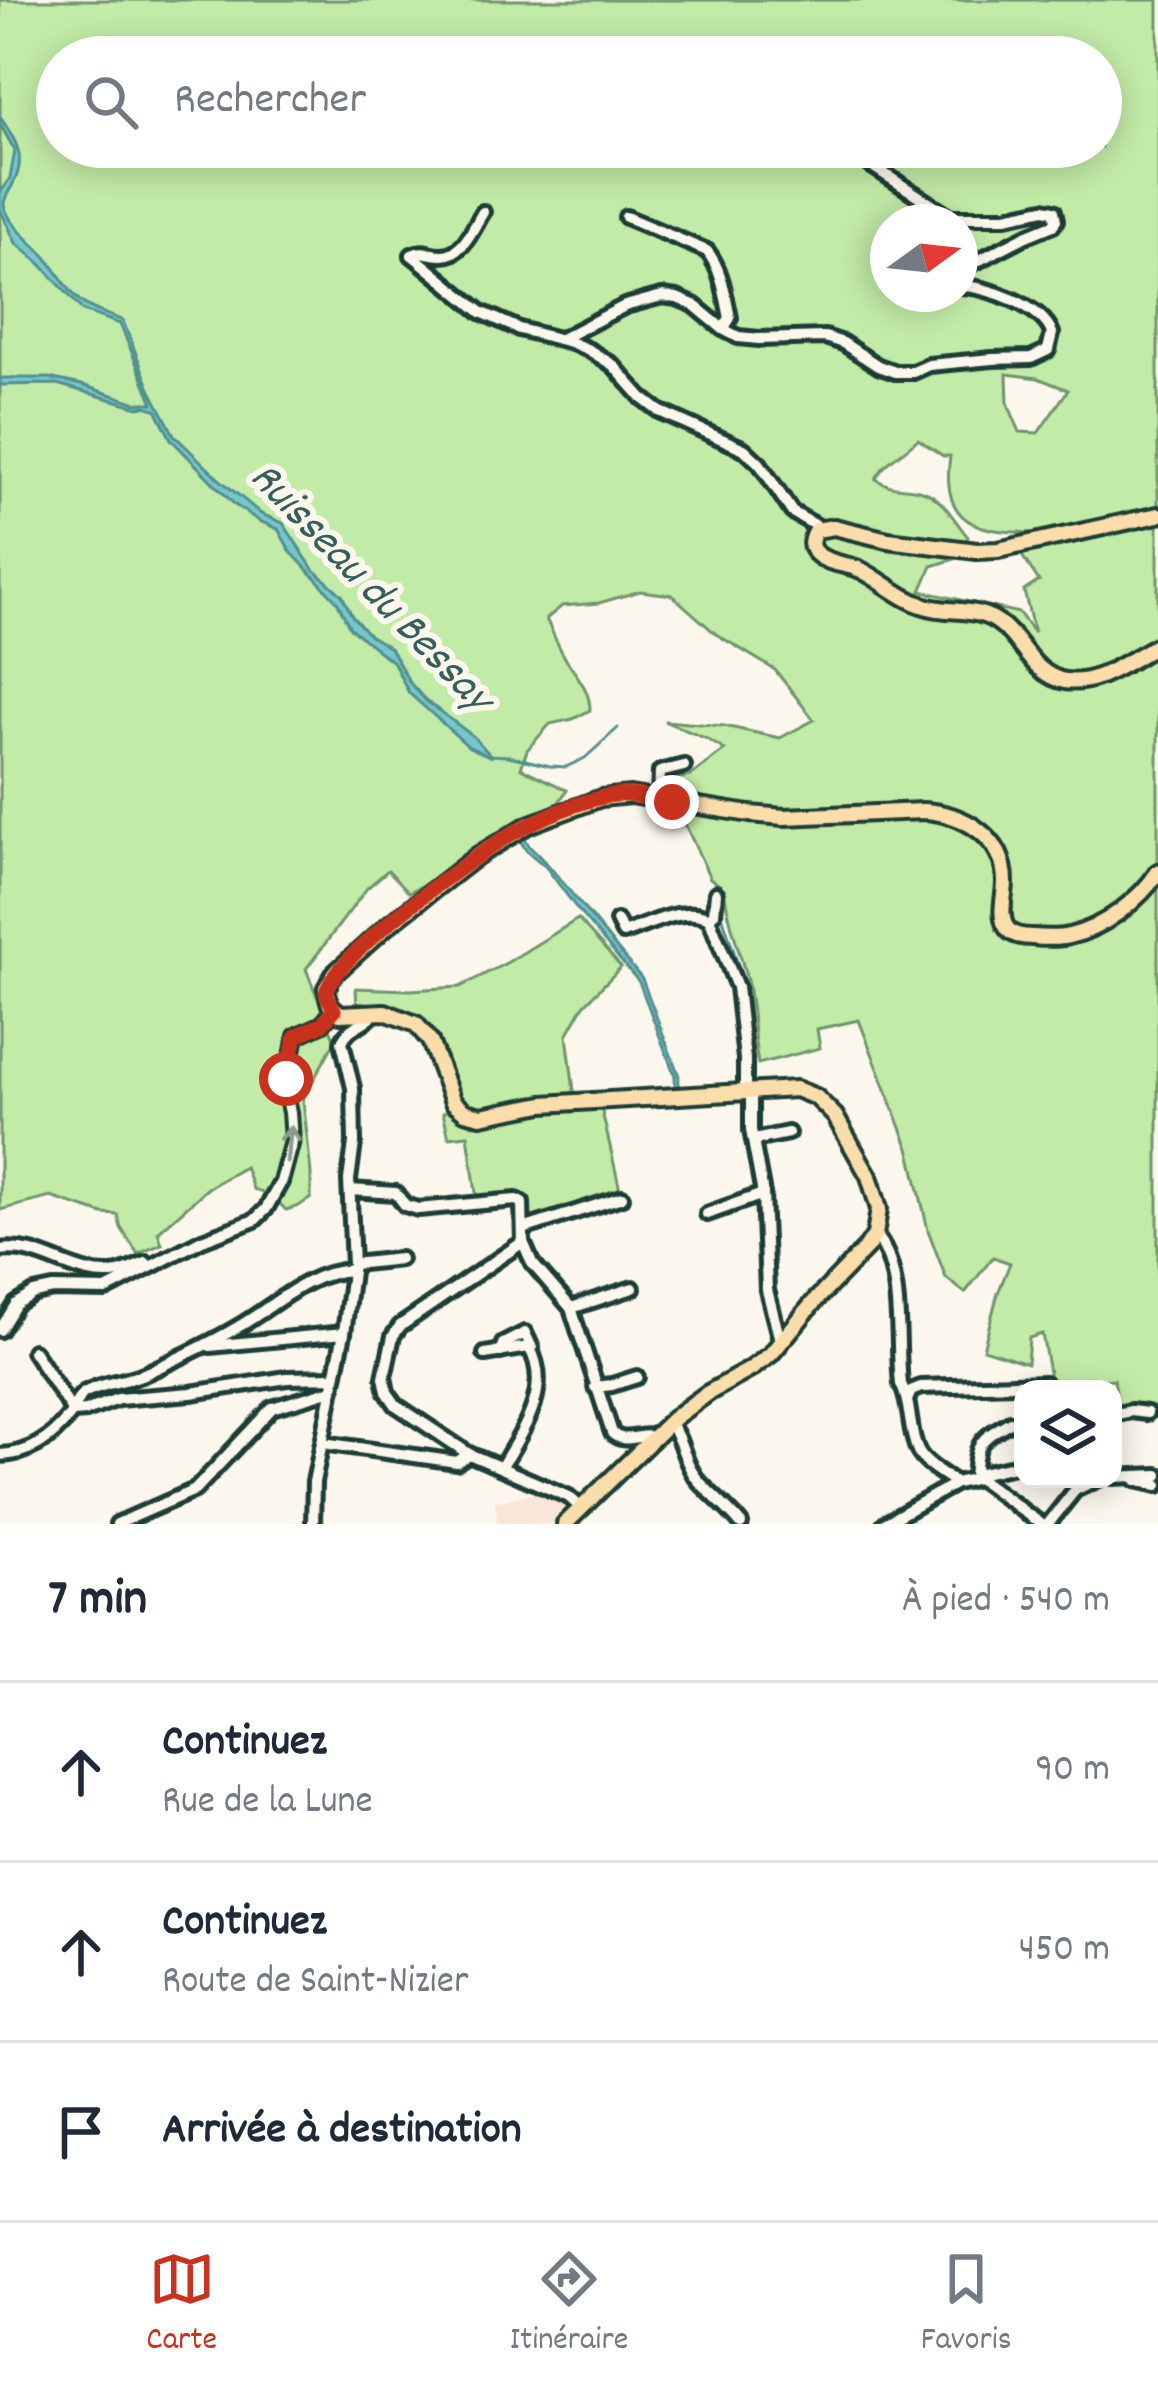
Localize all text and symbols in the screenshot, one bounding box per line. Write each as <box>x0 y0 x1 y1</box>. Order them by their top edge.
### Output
search box <box>36 36 1122 168</box>
icon: search <box>78 69 144 135</box>
text: Rechercher <box>174 70 366 134</box>
north arrow <box>870 204 978 312</box>
water label: Ruisseau du Bessay <box>232 449 510 733</box>
route end <box>645 775 699 829</box>
route start <box>259 1052 313 1106</box>
one-way arrow <box>278 1125 300 1164</box>
map controls <box>1014 1380 1122 1488</box>
button: layers <box>1014 1380 1122 1488</box>
text: 7 min <box>48 1566 147 1638</box>
text: À pied · 540 m <box>902 1575 1110 1630</box>
text: Continuez <box>162 1712 327 1776</box>
icon: ahead <box>48 1739 114 1805</box>
text: 90 m <box>1035 1744 1110 1799</box>
text: Rue de la Lune <box>162 1776 373 1831</box>
text: Continuez <box>162 1892 327 1956</box>
icon: ahead <box>48 1919 114 1985</box>
text: 450 m <box>1019 1924 1110 1979</box>
text: Route de Saint-Nizier <box>162 1956 468 2011</box>
icon: arrive <box>48 2099 114 2165</box>
text: Arrivée à destination <box>162 2100 521 2164</box>
tab: Carte <box>146 2246 217 2365</box>
tab: Itinéraire <box>510 2246 628 2365</box>
tab: Favoris <box>921 2246 1012 2365</box>

